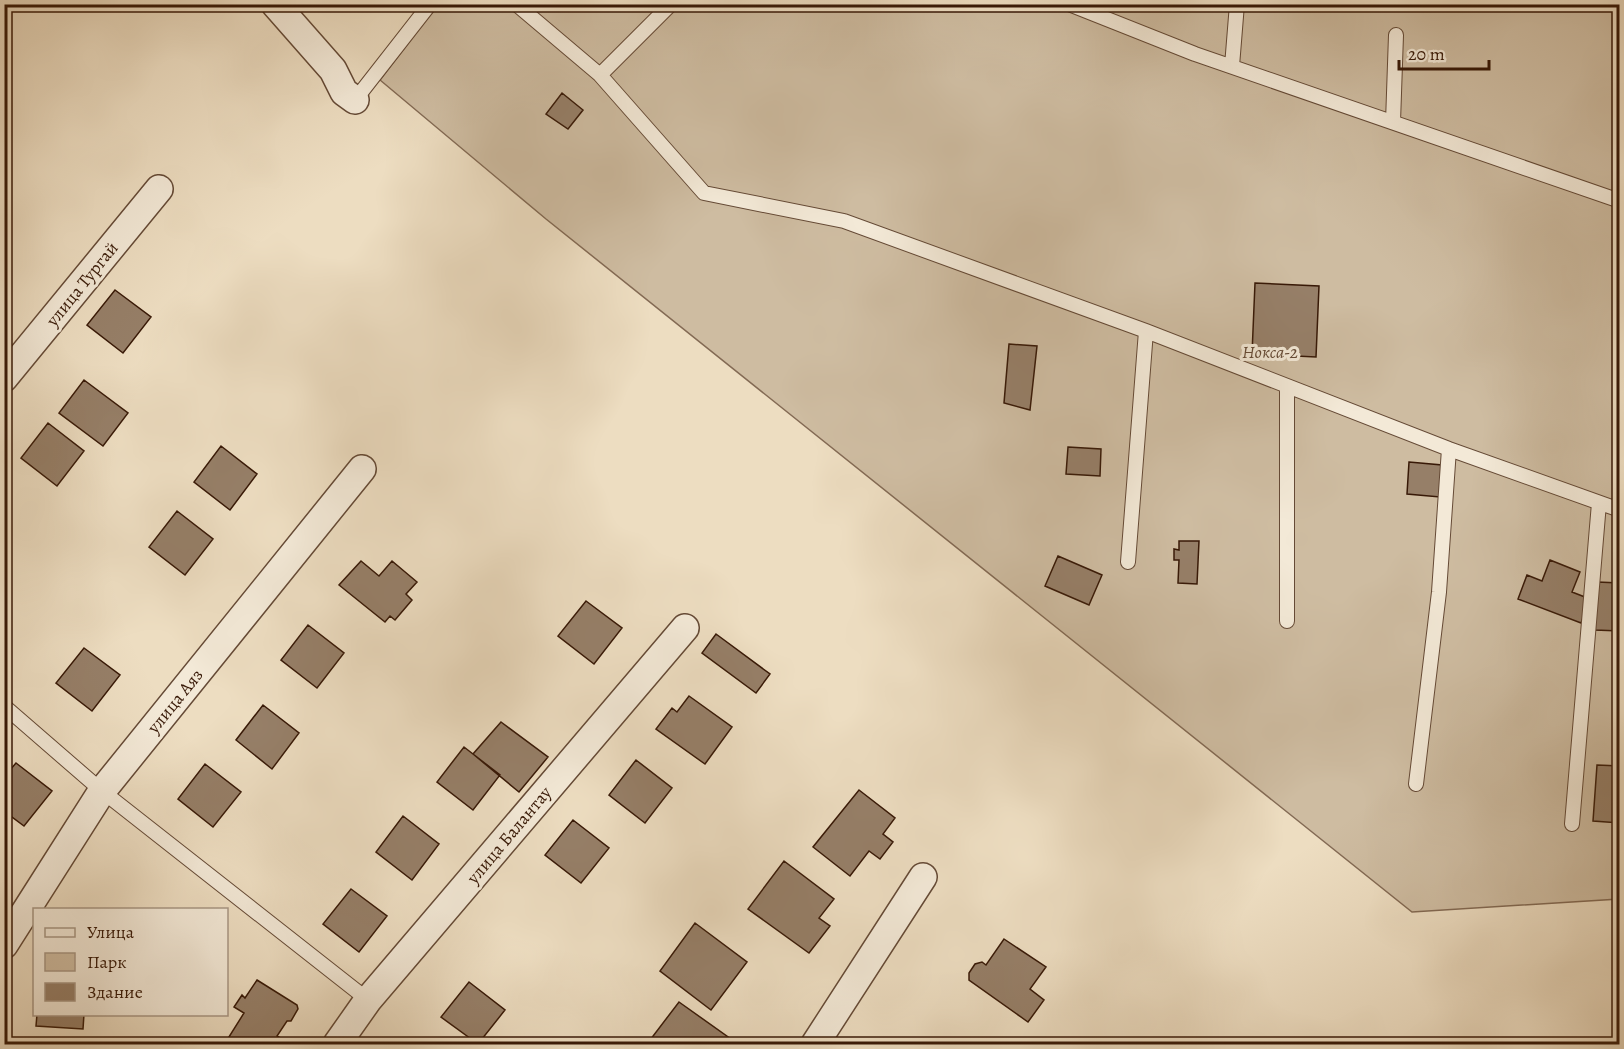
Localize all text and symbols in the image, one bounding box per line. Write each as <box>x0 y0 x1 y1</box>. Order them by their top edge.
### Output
scale bar <box>1399 33 1489 71</box>
text: 20 m <box>1408 42 1445 66</box>
street label: улица Тургай <box>40 237 124 332</box>
park label: Нокса-2 <box>1242 340 1298 364</box>
street label: улица Аяз <box>141 664 208 739</box>
street label: улица Балантау <box>460 781 557 890</box>
legend <box>33 908 228 1016</box>
text: Улица <box>87 920 135 944</box>
text: Парк <box>87 950 127 974</box>
text: Здание <box>87 980 143 1004</box>

